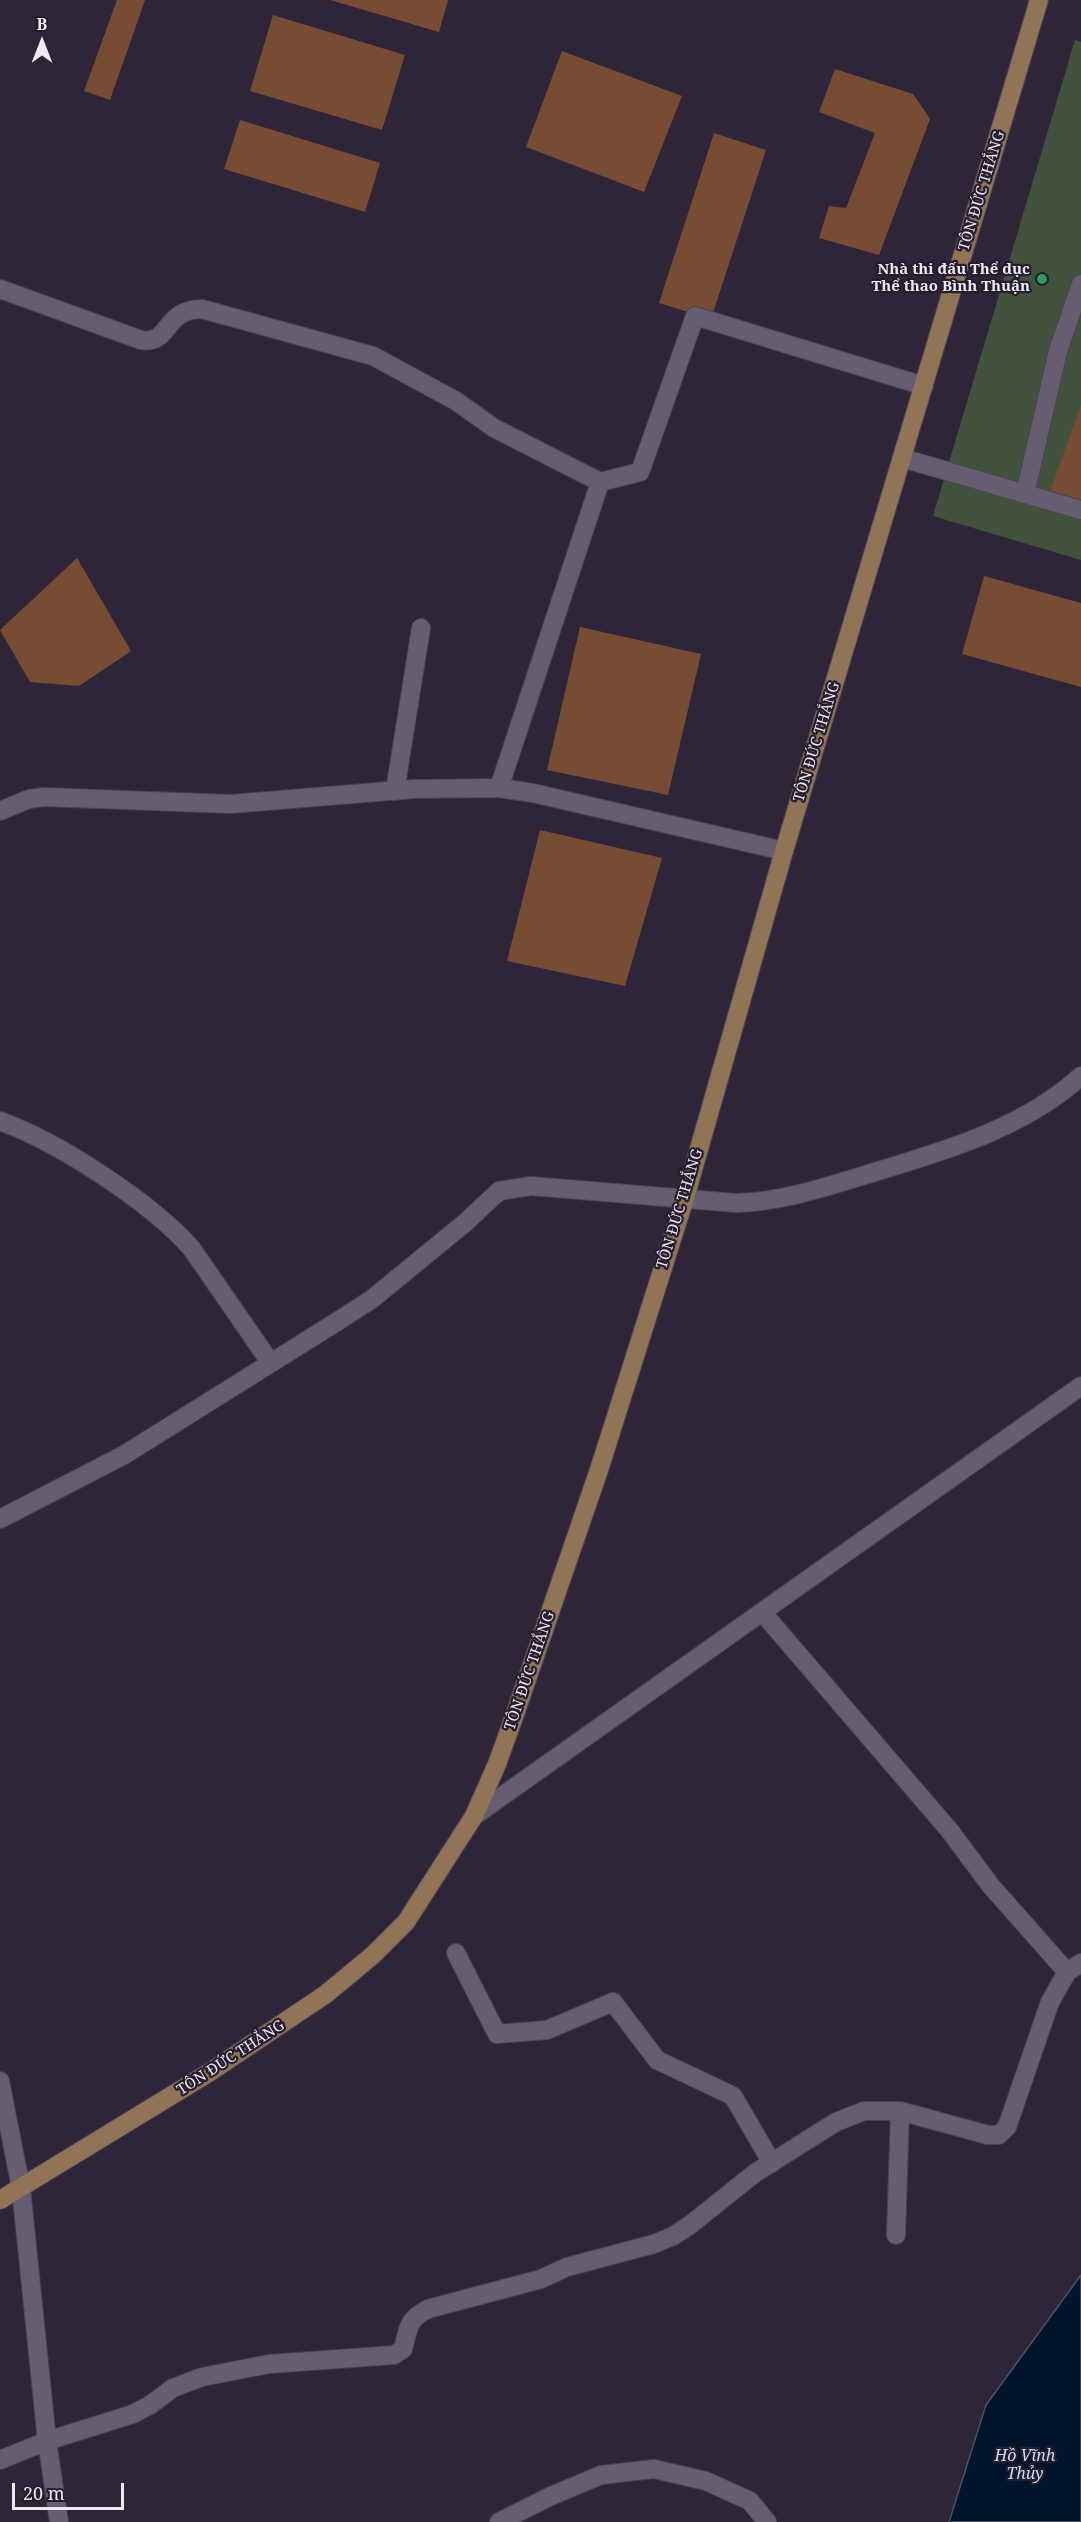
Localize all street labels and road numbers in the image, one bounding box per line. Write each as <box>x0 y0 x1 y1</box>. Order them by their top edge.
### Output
street label: TÔN ĐỨC THẮNG <box>955 129 1009 253</box>
street label: TÔN ĐỨC THẮNG <box>790 680 844 804</box>
street label: TÔN ĐỨC THẮNG <box>653 1147 707 1271</box>
street label: TÔN ĐỨC THẮNG <box>501 1609 559 1733</box>
street label: TÔN ĐỨC THẮNG <box>174 2017 288 2099</box>

